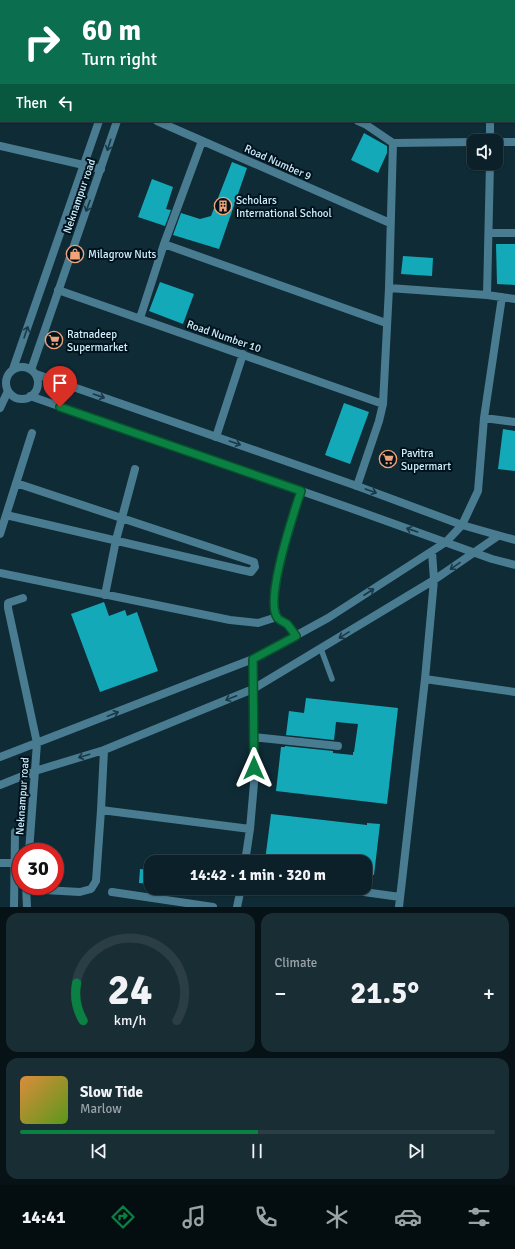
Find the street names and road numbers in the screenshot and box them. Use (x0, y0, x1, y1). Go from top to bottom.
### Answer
street label: Road Number 9 (242, 142, 313, 183)
street label: Neknampur road (61, 157, 98, 235)
street label: Road Number 10 (185, 318, 263, 355)
street label: Neknampur road (13, 756, 32, 835)

